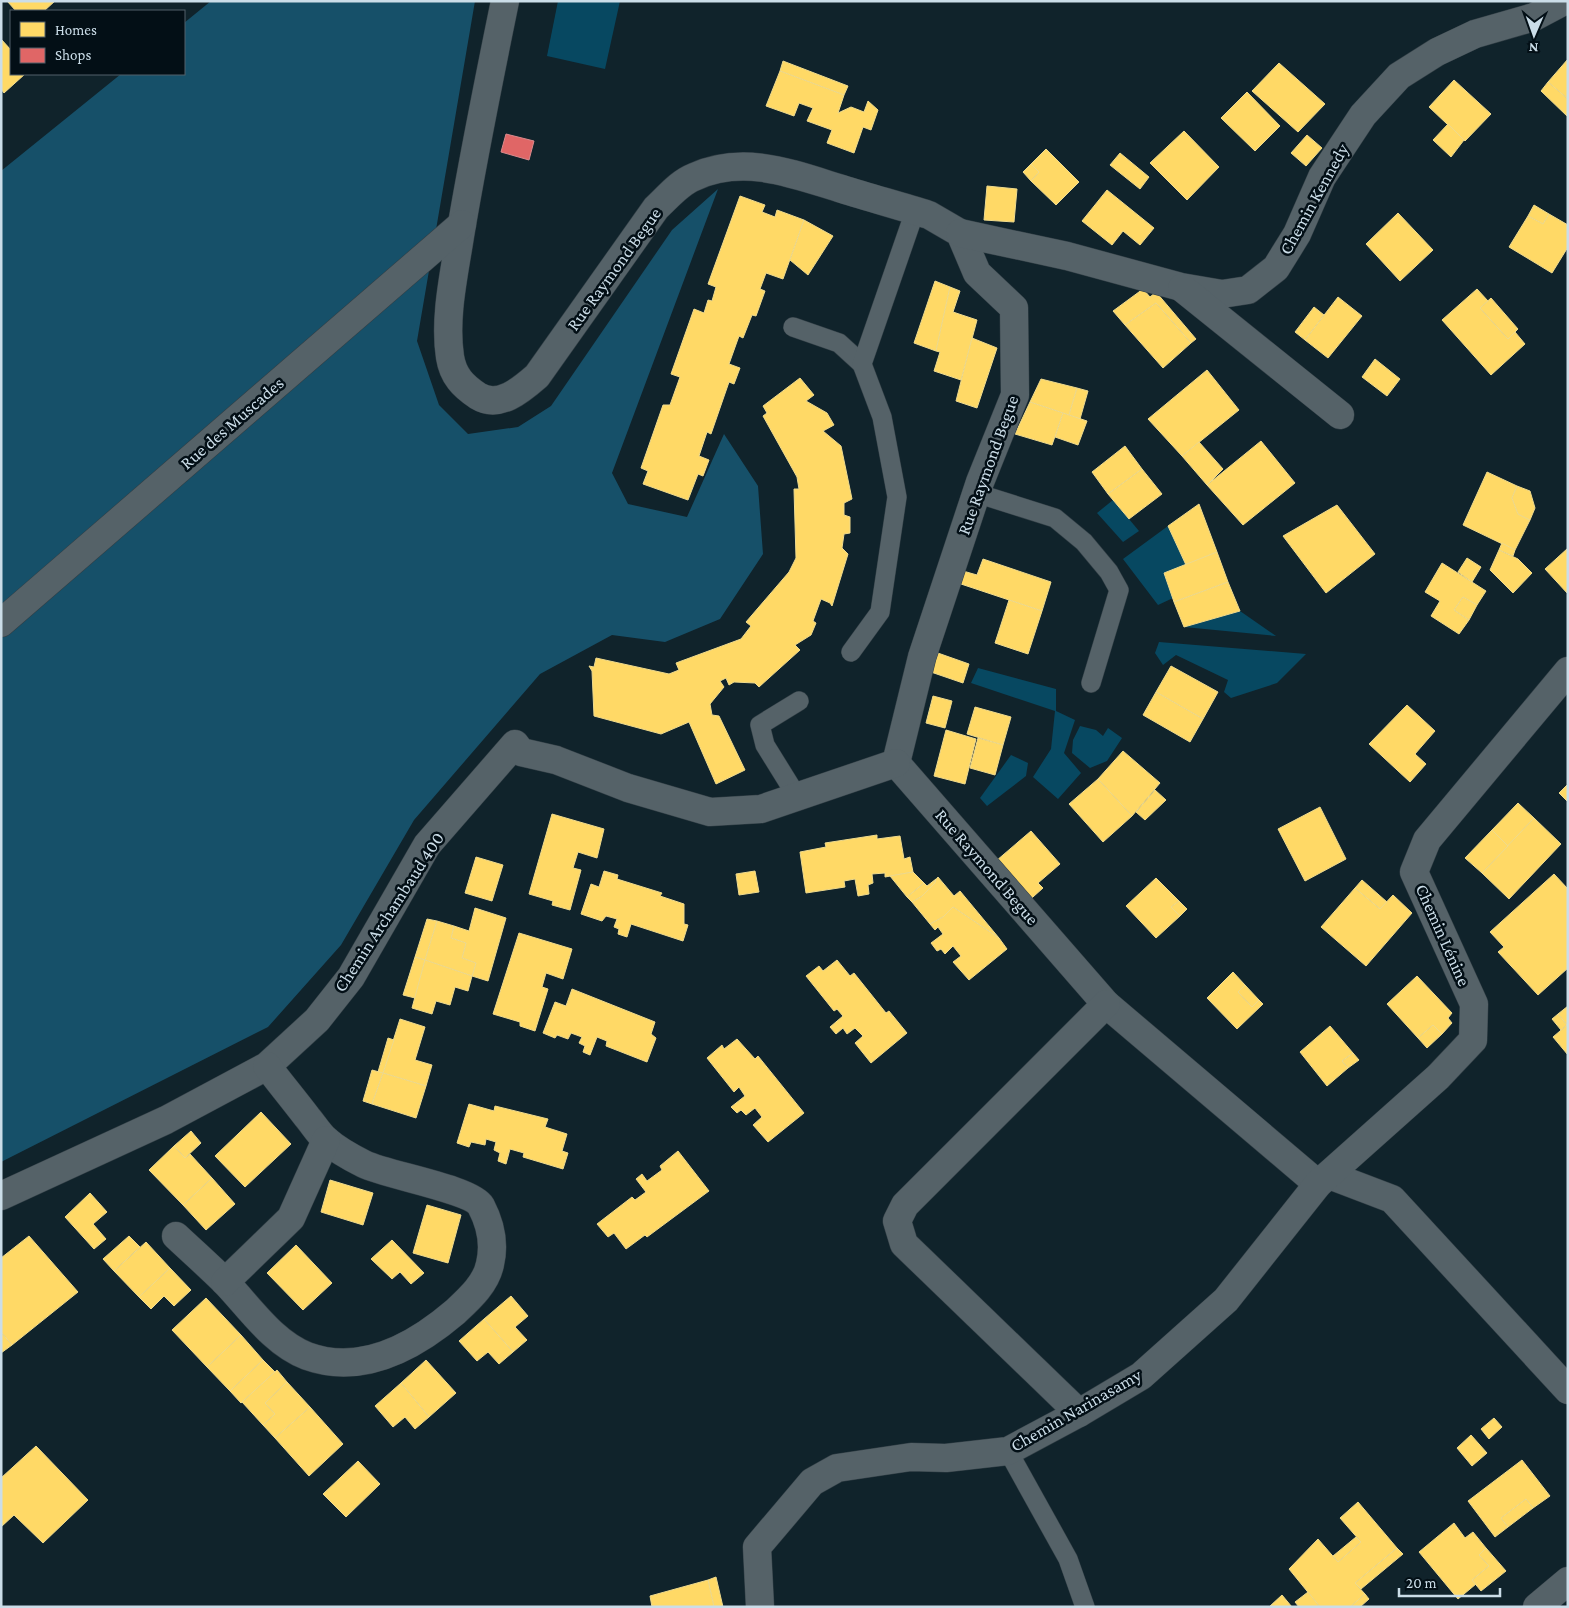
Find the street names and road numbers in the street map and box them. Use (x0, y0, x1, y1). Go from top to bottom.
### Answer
street label: Chemin Kennedy (1275, 140, 1353, 258)
street label: Rue Raymond Begue (563, 204, 665, 334)
street label: Rue des Muscades (176, 373, 288, 473)
street label: Rue Raymond Begue (953, 393, 1023, 537)
street label: Rue Raymond Begue (931, 805, 1043, 929)
street label: Chemin Archambaud 400 (330, 829, 448, 995)
street label: Chemin Lénine (1412, 881, 1474, 989)
street label: Chemin Narinasamy (1007, 1364, 1146, 1456)

